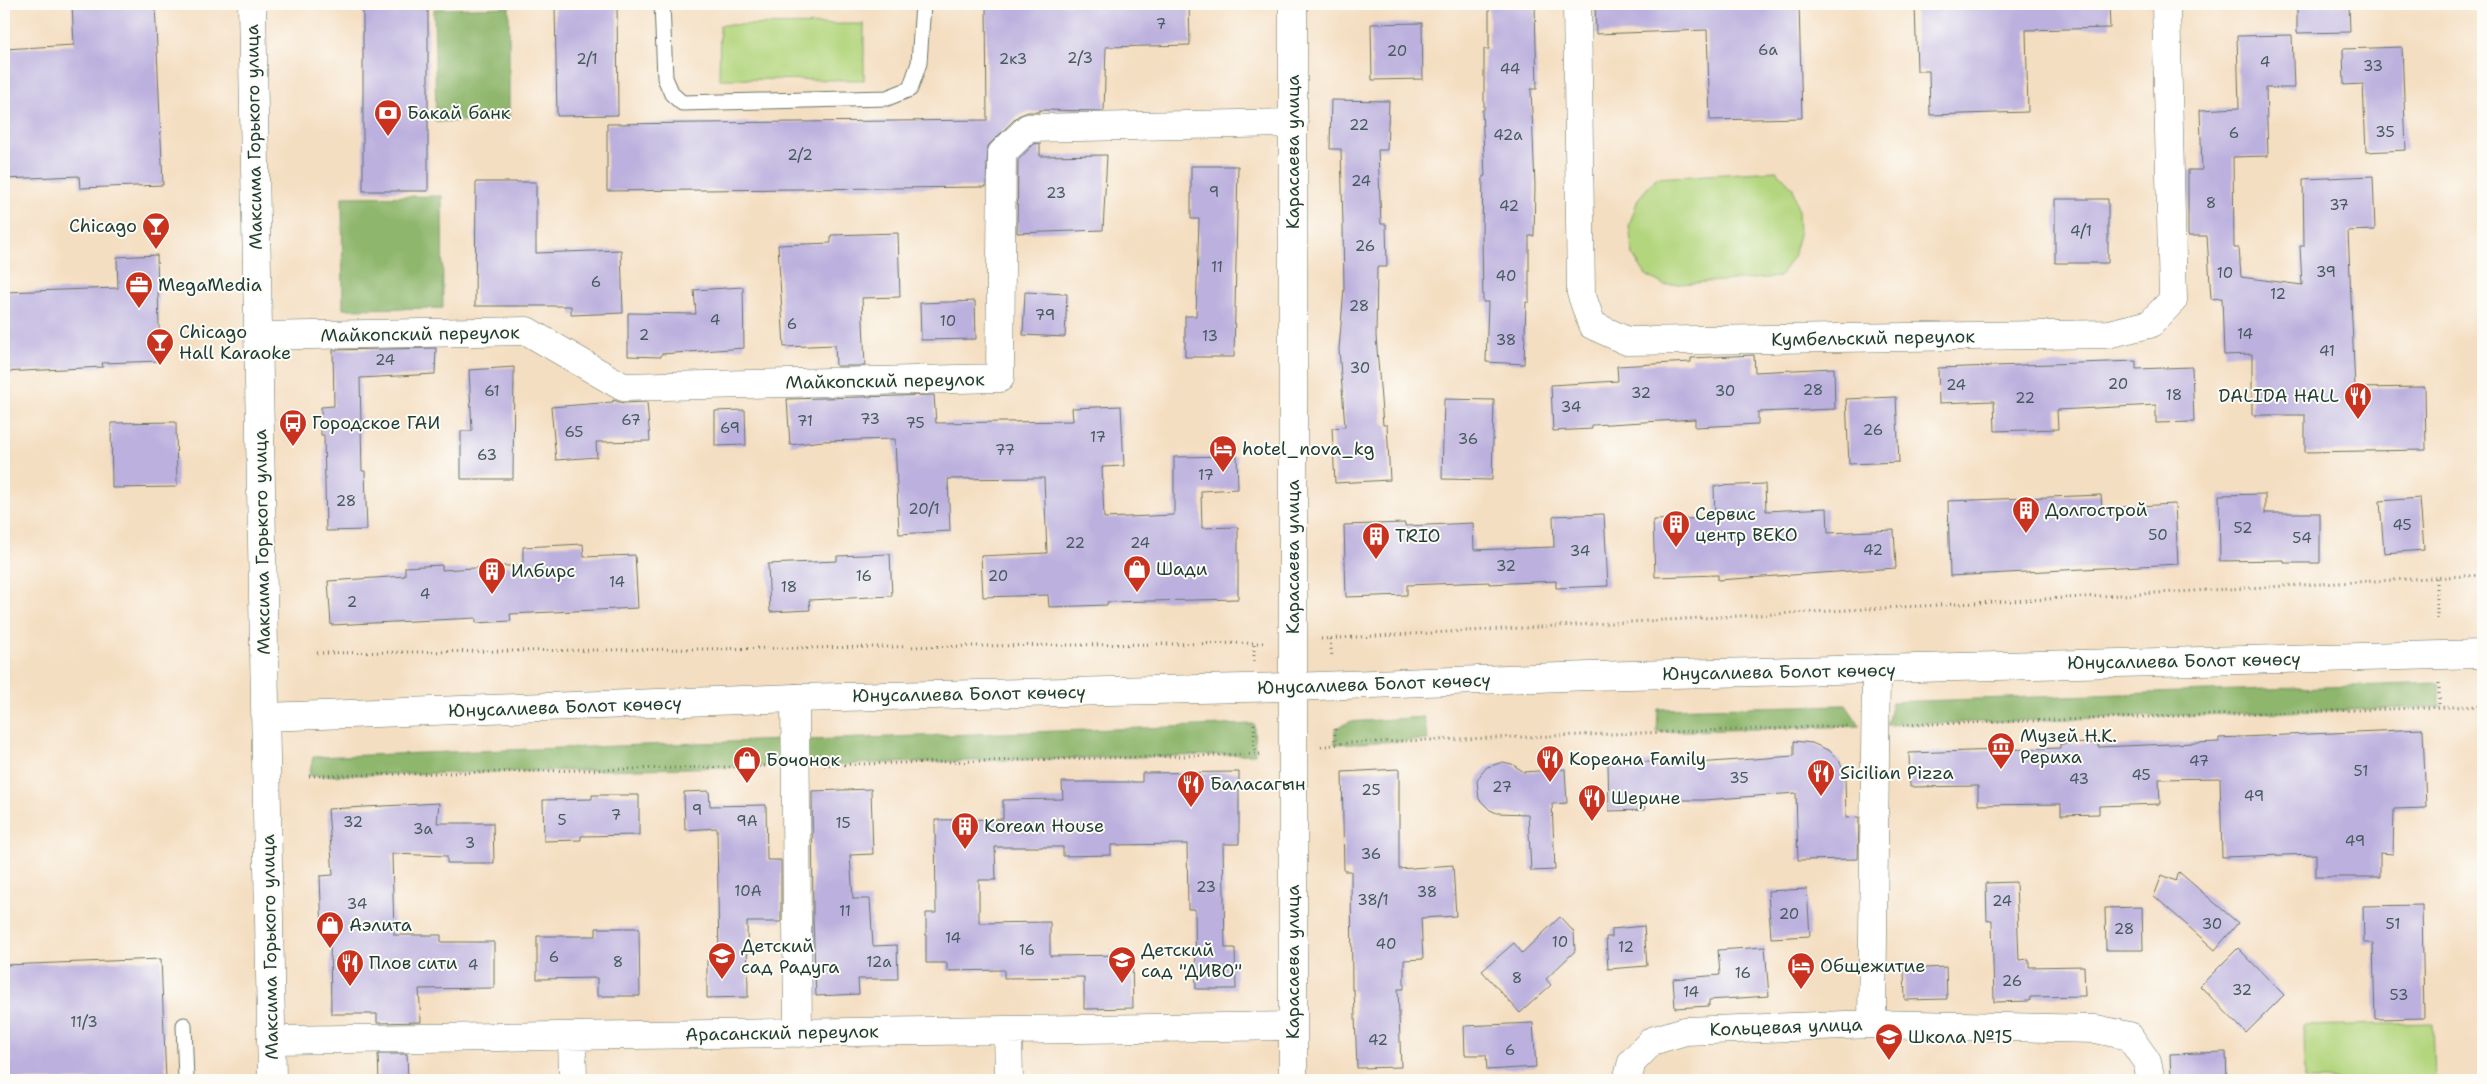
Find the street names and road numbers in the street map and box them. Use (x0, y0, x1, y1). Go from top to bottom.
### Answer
street label: Максима Горького улица (240, 24, 268, 250)
street label: Карасаева улица (1281, 75, 1305, 229)
street label: Майкопский переулок (320, 320, 520, 348)
street label: Кумбельский переулок (1771, 324, 1976, 352)
street label: Майкопский переулок (785, 367, 985, 395)
street label: Максима Горького улица (248, 429, 276, 655)
street label: Карасаева улица (1281, 480, 1305, 634)
street label: Юнусалиева Болот көчөсү (2067, 647, 2301, 675)
street label: Юнусалиева Болот көчөсү (1662, 658, 1896, 686)
street label: Юнусалиева Болот көчөсү (1257, 668, 1491, 700)
street label: Юнусалиева Болот көчөсү (852, 680, 1086, 708)
street label: Юнусалиева Болот көчөсү (448, 691, 682, 723)
street label: Максима Горького улица (256, 834, 284, 1060)
street label: Карасаева улица (1281, 885, 1305, 1039)
street label: Кольцевая улица (1709, 1012, 1863, 1042)
street label: Арасанский переулок (685, 1019, 879, 1047)

